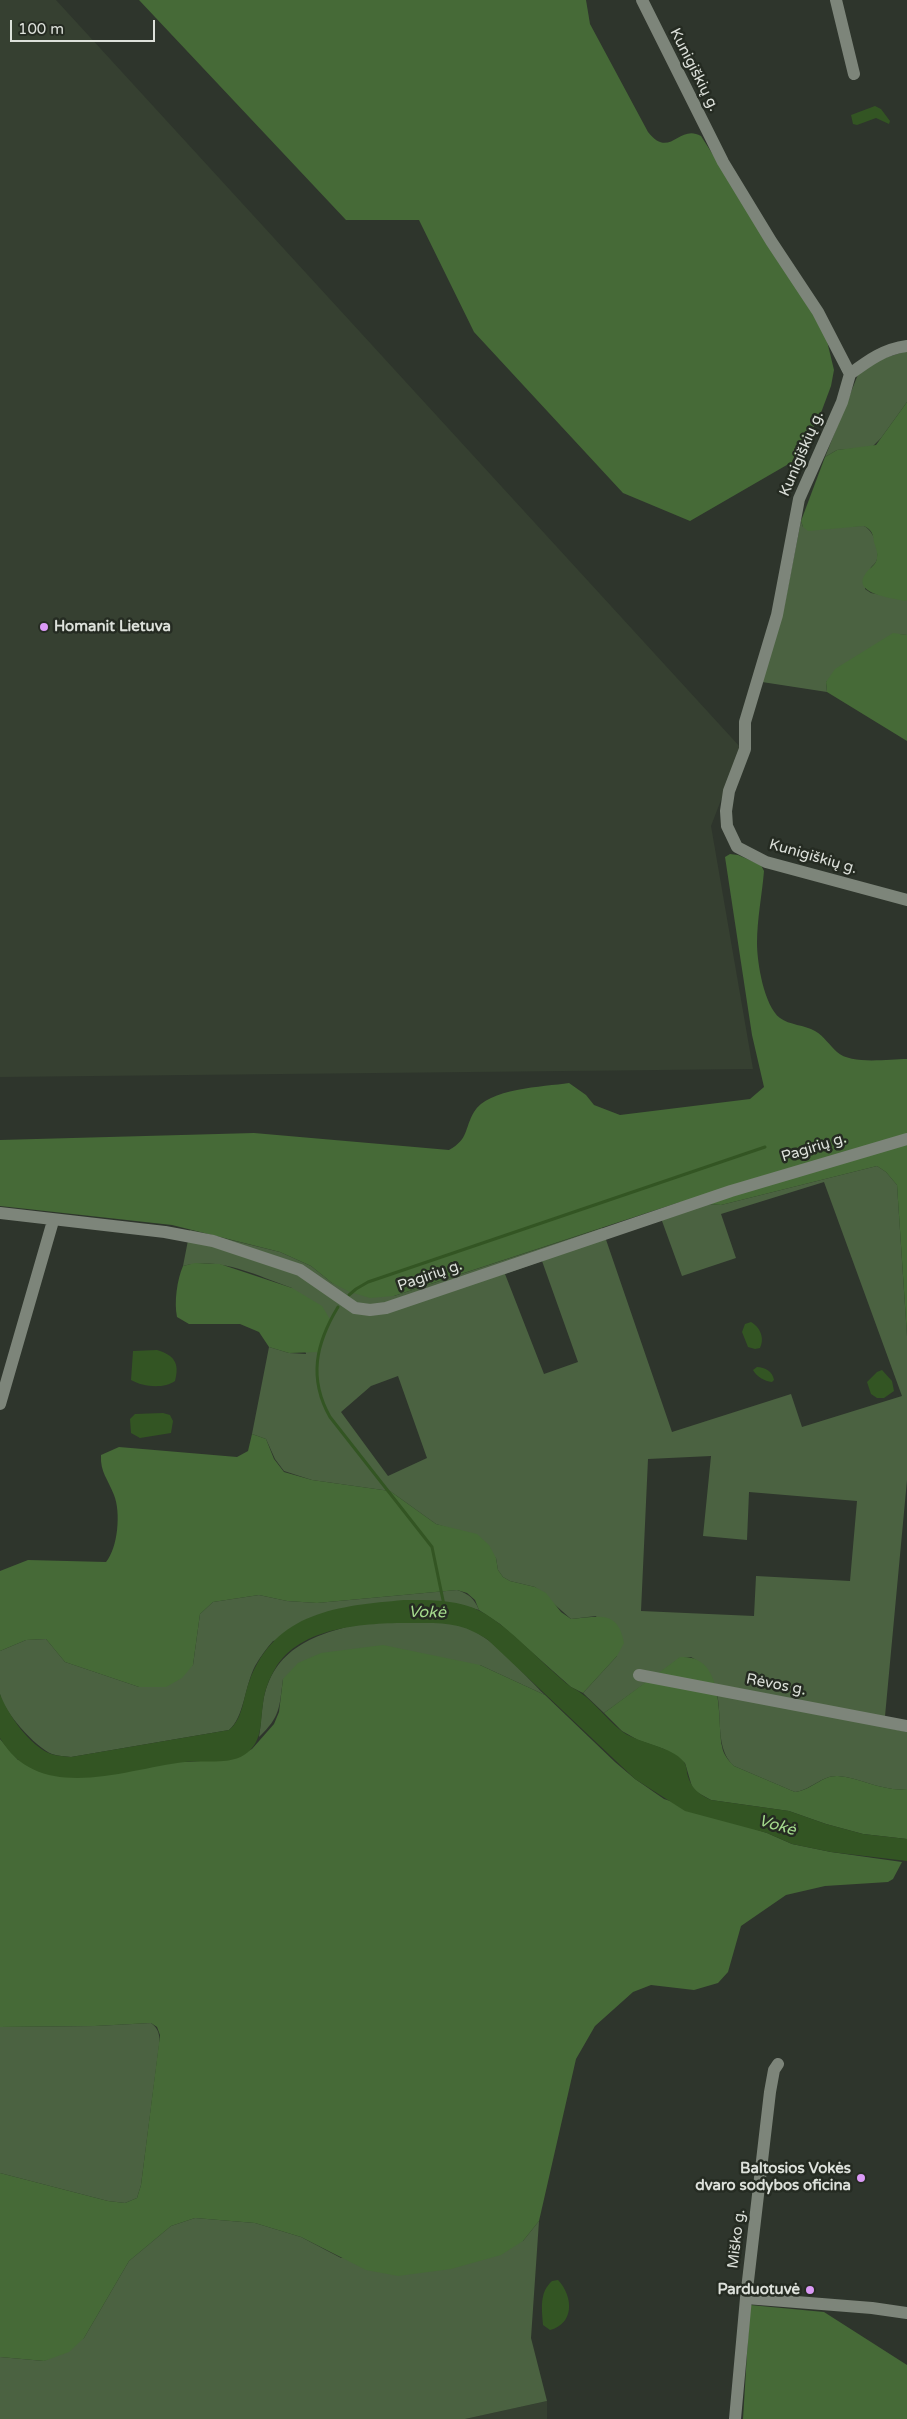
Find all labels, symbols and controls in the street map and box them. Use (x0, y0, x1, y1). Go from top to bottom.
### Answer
scale bar (12, 10, 158, 42)
text: 100 m (18, 20, 64, 38)
street label: Kunigiškių g. (665, 25, 723, 115)
street label: Kunigiškių g. (776, 409, 828, 499)
place label: Homanit Lietuva (54, 618, 171, 636)
marker: Homanit Lietuva (38, 621, 50, 633)
street label: Kunigiškių g. (767, 836, 859, 878)
street label: Pagirių g. (779, 1130, 849, 1166)
street label: Pagirių g. (395, 1257, 465, 1295)
water label: Vokė (408, 1603, 446, 1623)
street label: Rėvos g. (745, 1670, 807, 1700)
water label: Vokė (756, 1812, 798, 1840)
place label: Baltosios Vokės dvaro sodybos oficina (695, 2160, 851, 2195)
marker: Baltosios Vokės dvaro sodybos oficina (855, 2172, 867, 2184)
street label: Miško g. (724, 2208, 750, 2270)
place label: Parduotuvė (718, 2281, 800, 2299)
marker: Parduotuvė (804, 2284, 816, 2296)

